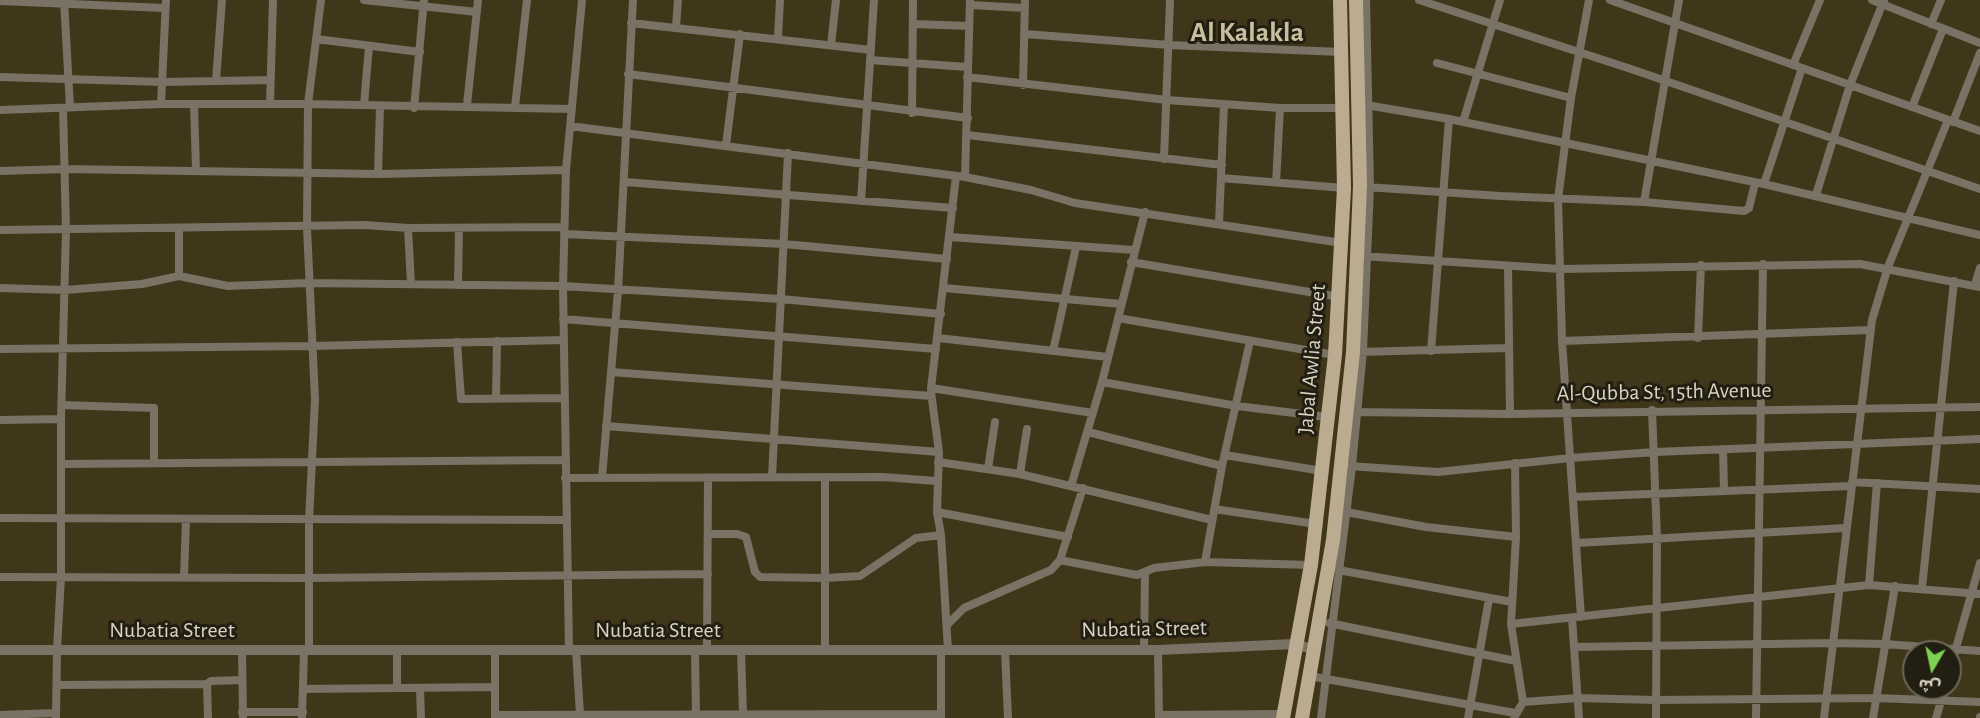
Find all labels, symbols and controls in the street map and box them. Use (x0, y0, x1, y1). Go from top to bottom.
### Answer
district label: Al Kalakla (1190, 16, 1304, 50)
street label: Jabal Awlia Street (1292, 283, 1332, 435)
street label: Al-Qubba St, 15th Avenue (1556, 377, 1772, 407)
street label: Nubatia Street (1081, 615, 1207, 643)
street label: Nubatia Street (109, 617, 235, 643)
street label: Nubatia Street (595, 617, 721, 643)
north arrow (1902, 640, 1962, 700)
text: ش (1917, 676, 1942, 695)

